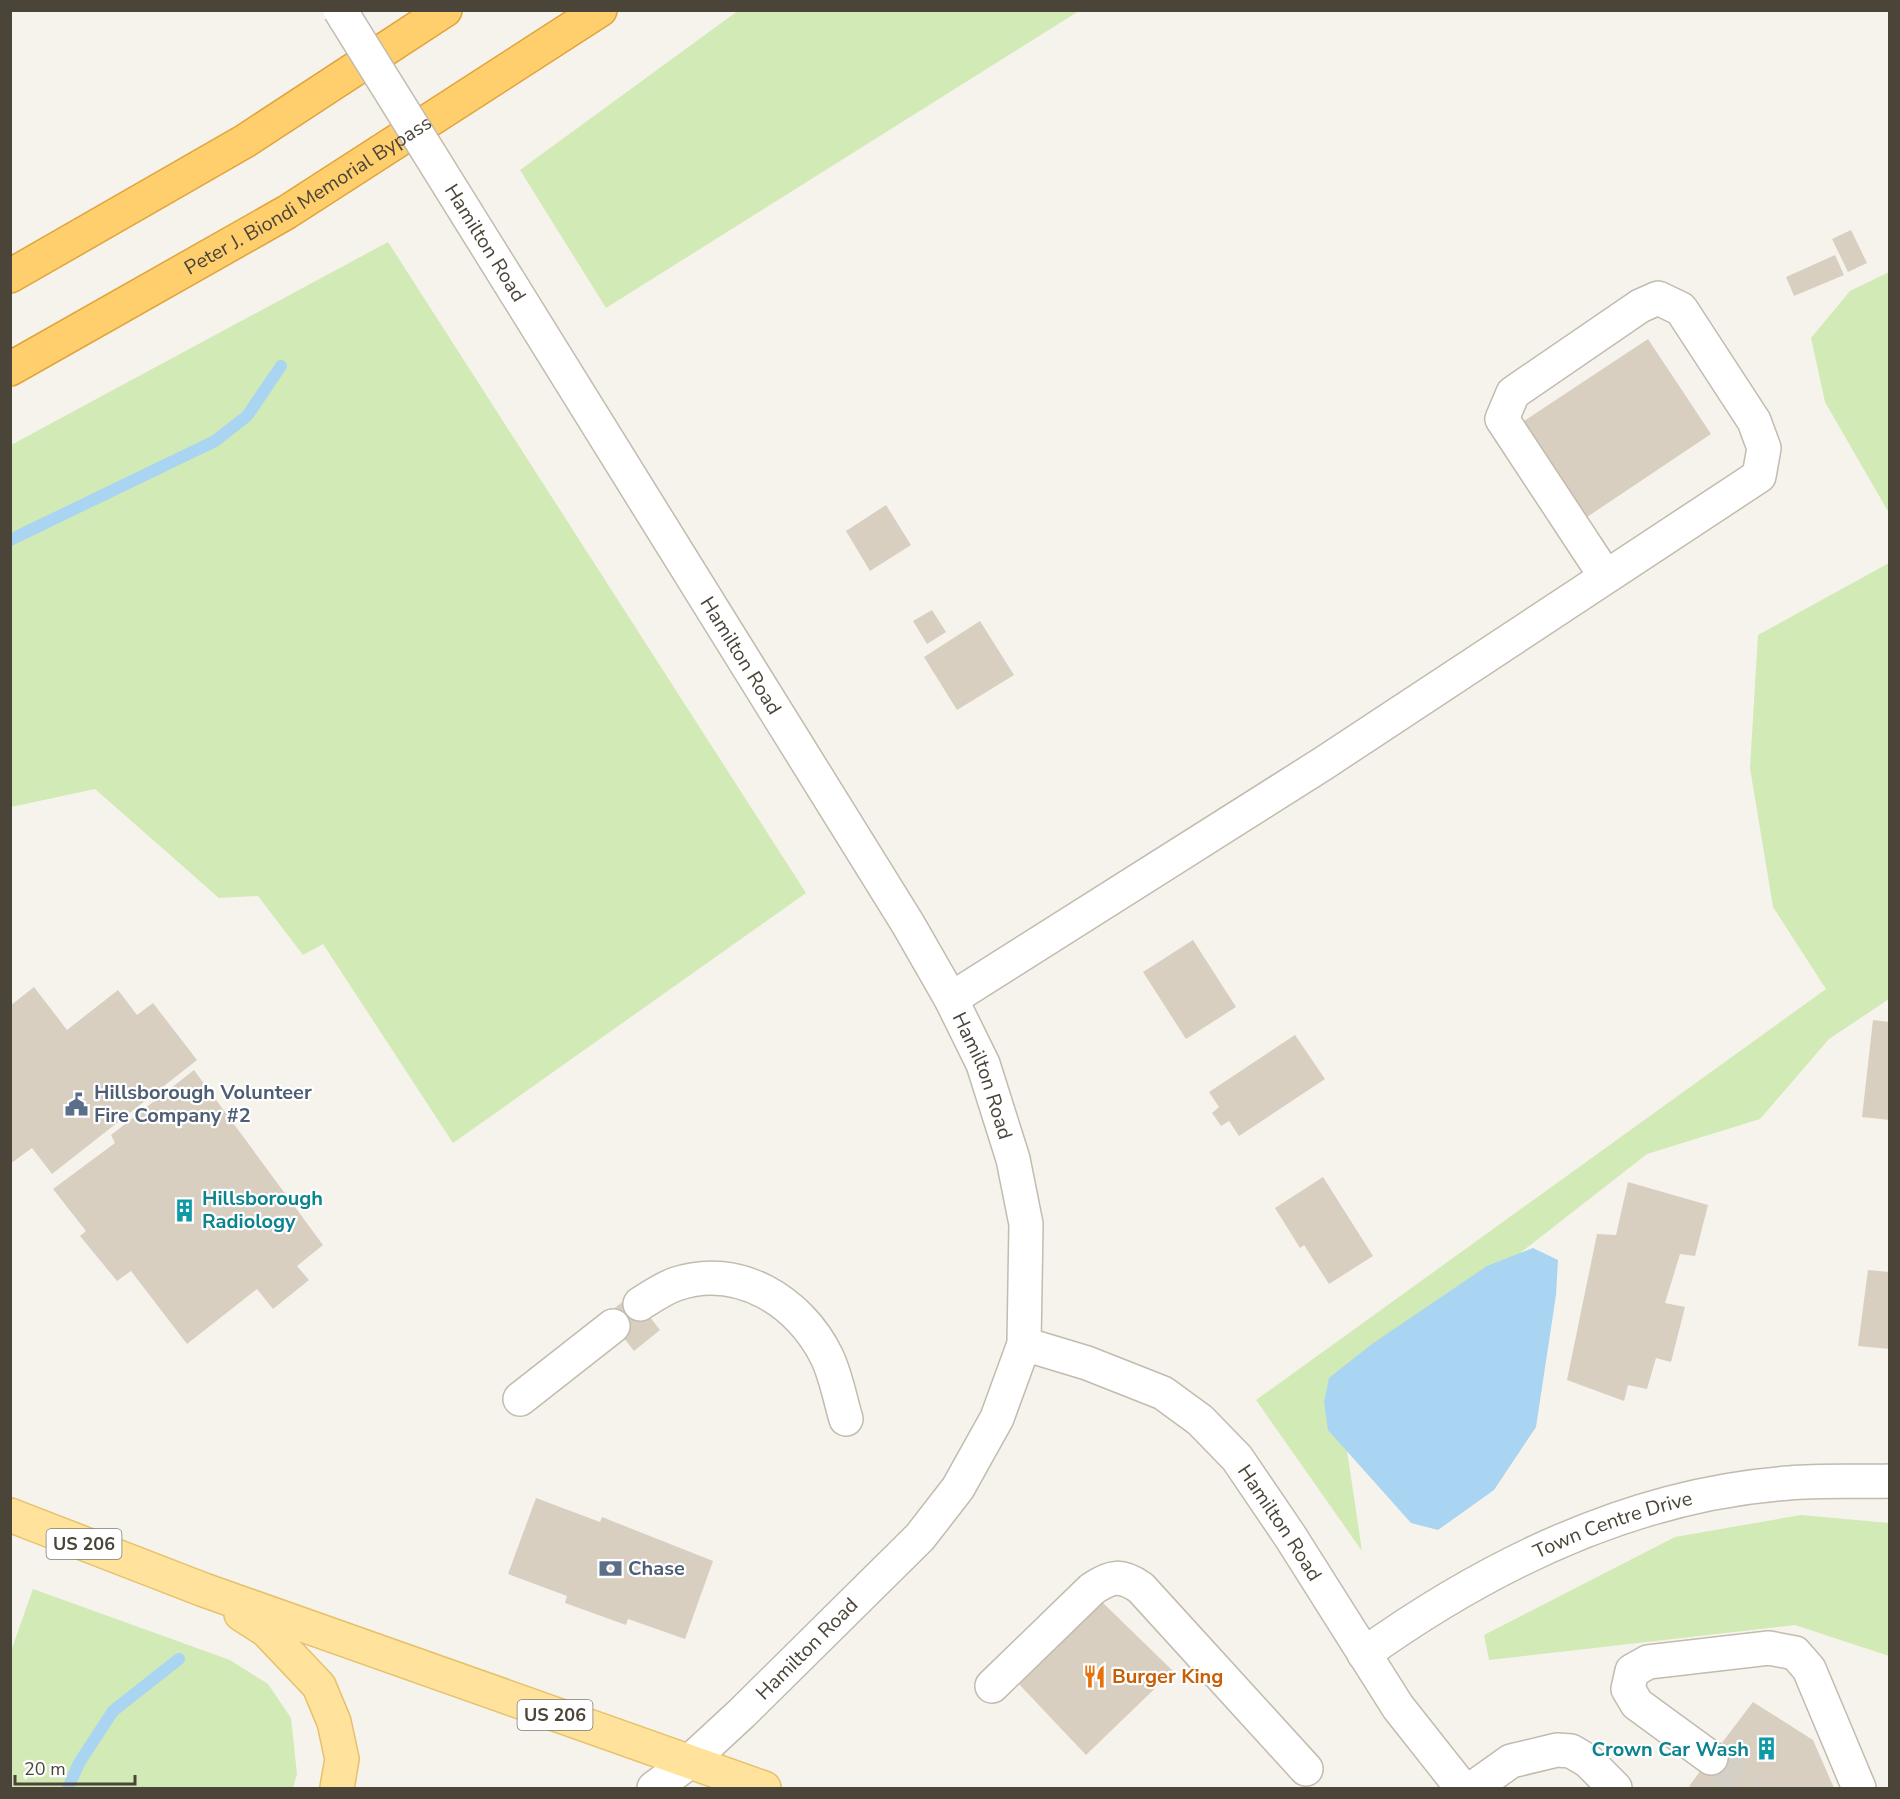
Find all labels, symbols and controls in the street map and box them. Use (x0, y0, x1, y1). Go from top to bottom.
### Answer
street label: Peter J. Biondi Memorial Bypass (179, 109, 437, 281)
street label: Hamilton Road (438, 179, 532, 307)
street label: Hamilton Road (694, 591, 788, 720)
street label: Hamilton Road (946, 1008, 1019, 1143)
place label: Hillsborough Volunteer Fire Company #2 (94, 1079, 312, 1129)
public building icon: Hillsborough Volunteer Fire Company #2 (63, 1091, 89, 1117)
place label: Hillsborough Radiology (202, 1185, 323, 1235)
building icon: Hillsborough Radiology (171, 1197, 197, 1223)
street label: Hamilton Road (1232, 1459, 1328, 1586)
street label: Town Centre Drive (1529, 1484, 1695, 1565)
road number: US 206 (46, 1529, 122, 1559)
bank icon: Chase (597, 1555, 623, 1581)
place label: Chase (628, 1555, 685, 1582)
street label: Hamilton Road (750, 1592, 864, 1706)
restaurant icon: Burger King (1081, 1663, 1107, 1689)
place label: Burger King (1112, 1663, 1223, 1690)
road number: US 206 (518, 1700, 592, 1730)
place label: Crown Car Wash (1591, 1736, 1749, 1763)
building icon: Crown Car Wash (1754, 1736, 1780, 1762)
scale bar (15, 1748, 135, 1786)
text: 20 m (24, 1757, 66, 1781)

